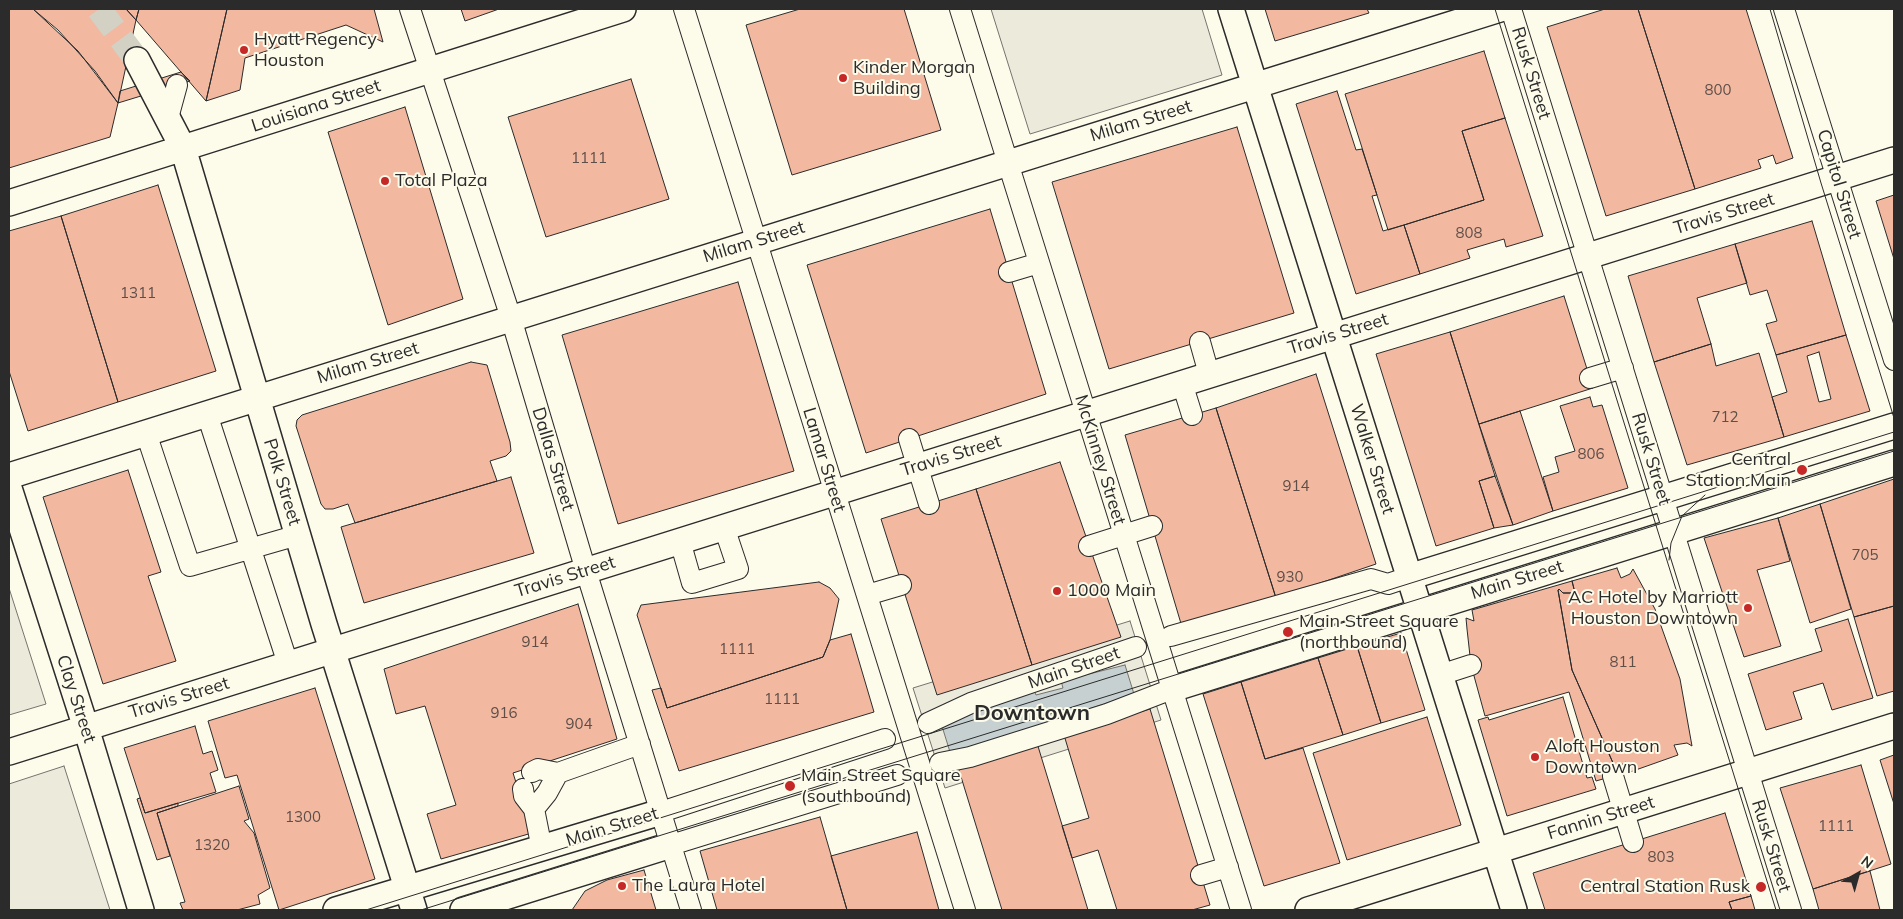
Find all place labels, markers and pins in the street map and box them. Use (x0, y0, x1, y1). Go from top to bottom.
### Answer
place label: Hyatt Regency Houston (254, 29, 377, 72)
marker: Hyatt Regency Houston (238, 44, 250, 56)
place label: Kinder Morgan Building (853, 57, 975, 100)
marker: Kinder Morgan Building (837, 72, 849, 84)
place label: Total Plaza (395, 170, 488, 192)
marker: Total Plaza (379, 175, 391, 187)
place label: Central Station Main (1686, 449, 1791, 492)
marker: Central Station Main (1795, 463, 1809, 477)
place label: 1000 Main (1067, 580, 1156, 602)
marker: 1000 Main (1051, 585, 1063, 597)
place label: AC Hotel by Marriott Houston Downtown (1568, 587, 1738, 630)
marker: AC Hotel by Marriott Houston Downtown (1742, 602, 1754, 614)
place label: Main Street Square (northbound) (1299, 611, 1459, 654)
marker: Main Street Square (northbound) (1281, 625, 1295, 639)
place label: Aloft Houston Downtown (1545, 736, 1660, 779)
marker: Aloft Houston Downtown (1529, 751, 1541, 763)
place label: Main Street Square (southbound) (801, 765, 961, 808)
marker: Main Street Square (southbound) (783, 779, 797, 793)
place label: The Laura Hotel (632, 875, 765, 897)
place label: Central Station Rusk (1580, 876, 1750, 898)
marker: The Laura Hotel (616, 880, 628, 892)
marker: Central Station Rusk (1754, 880, 1768, 894)

